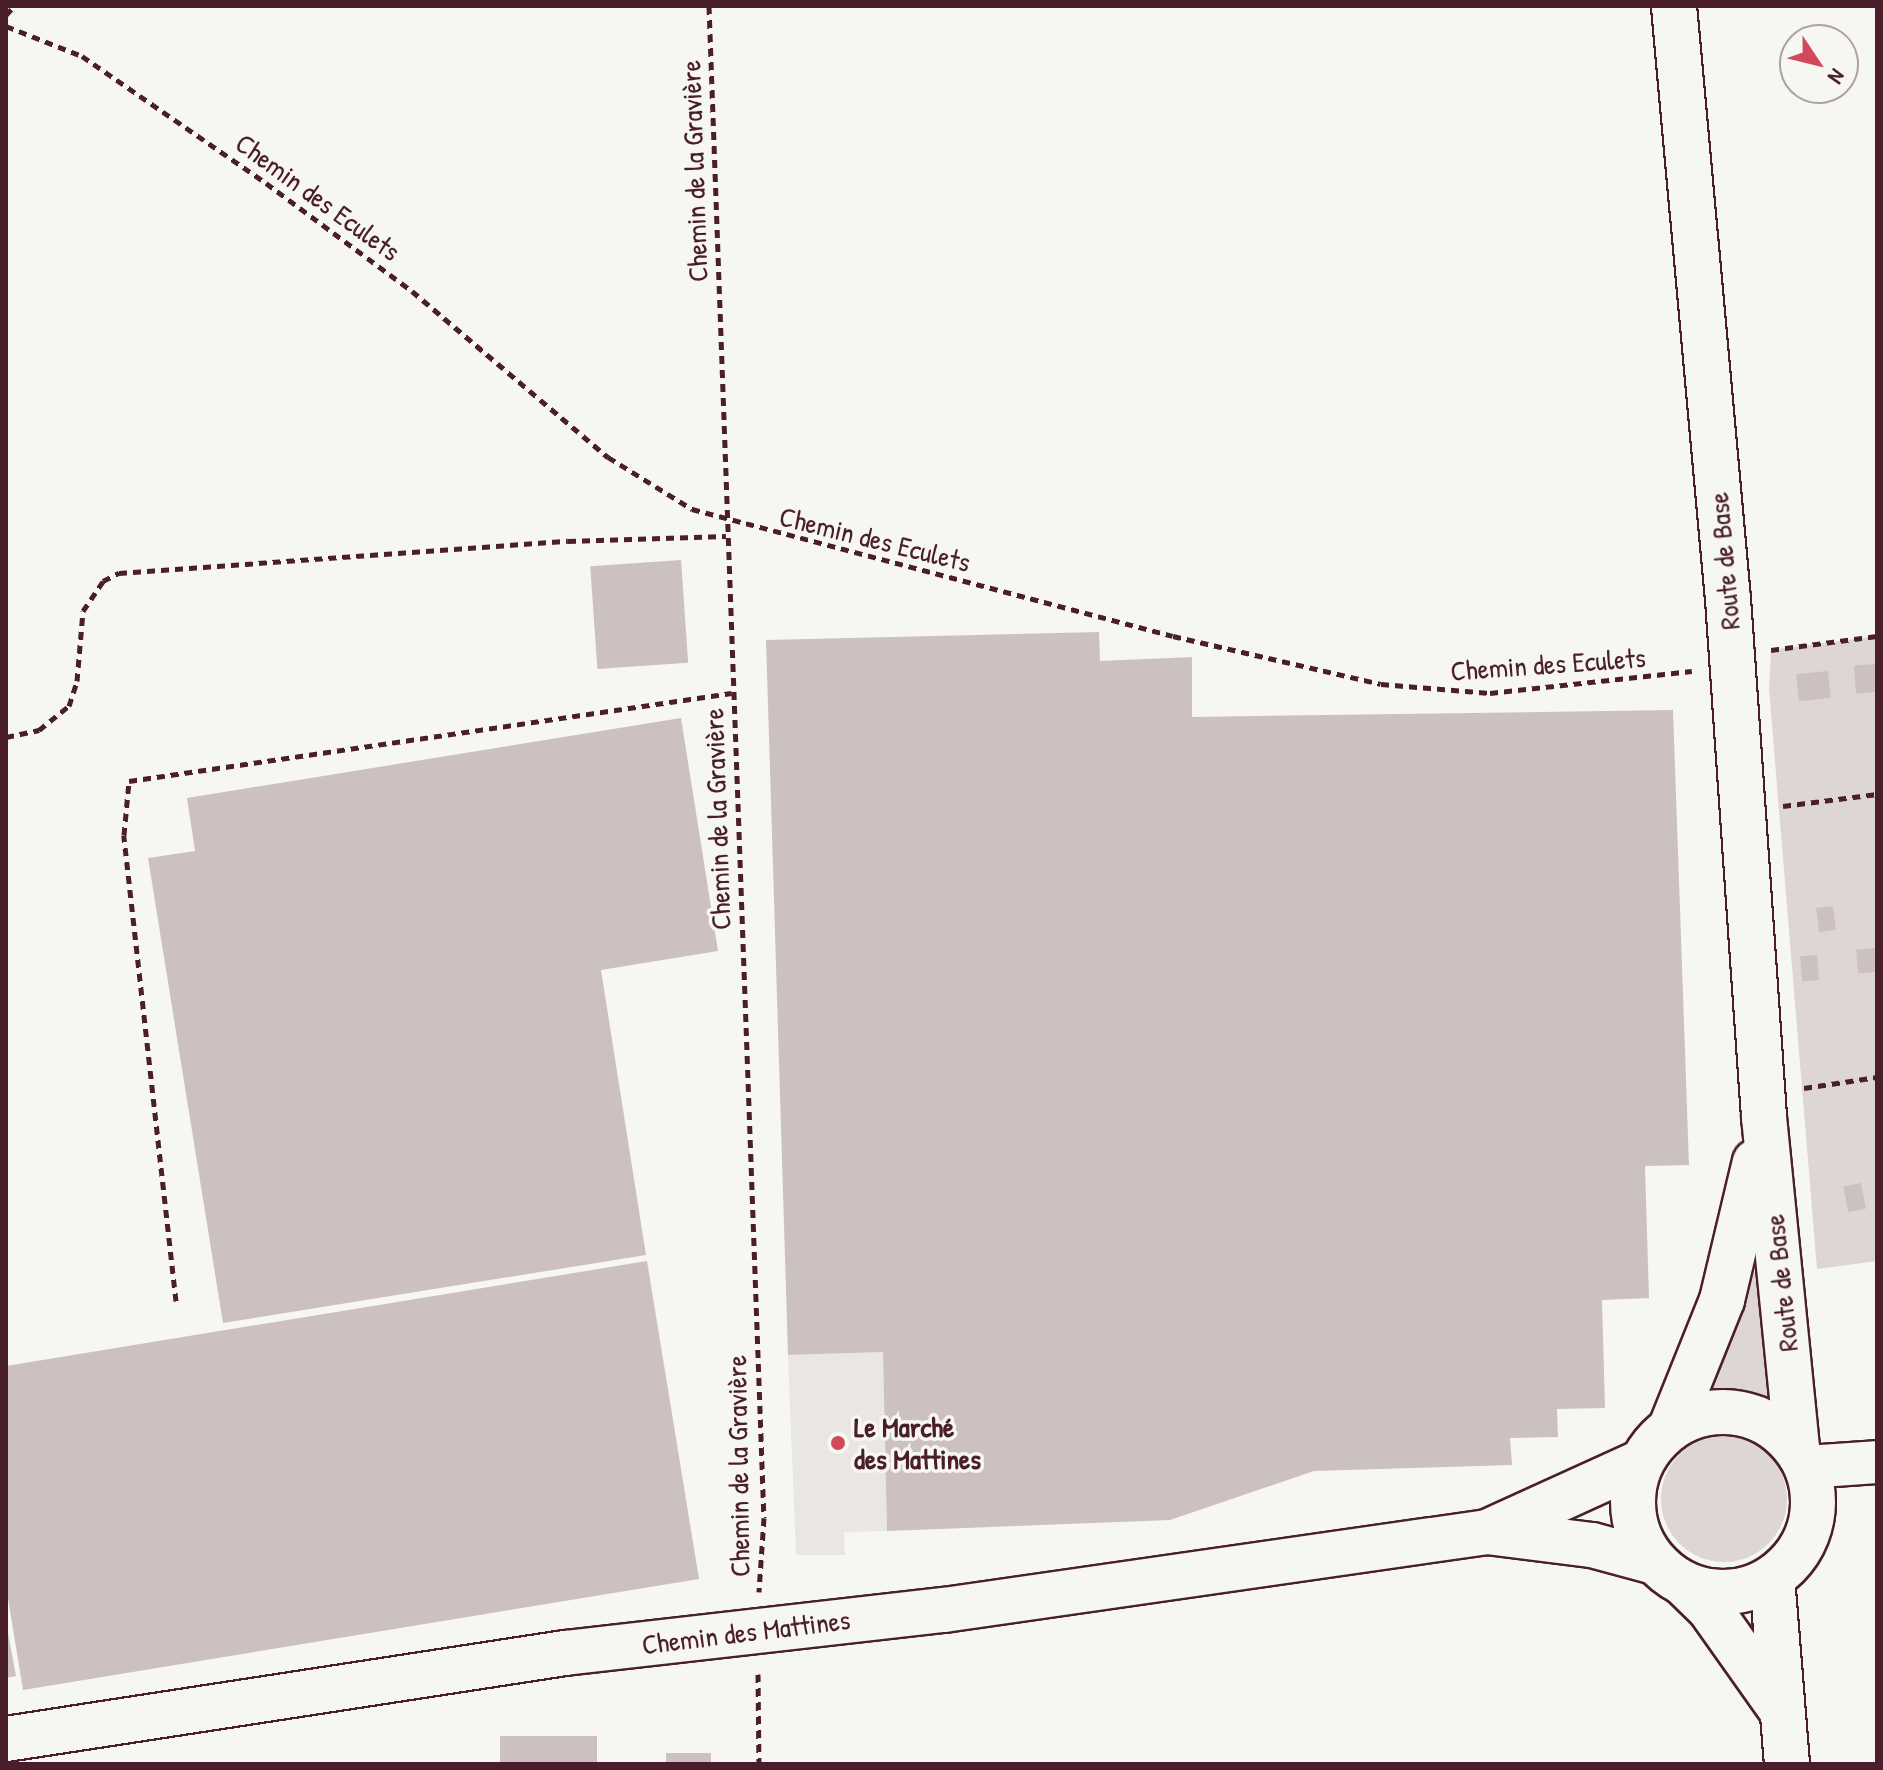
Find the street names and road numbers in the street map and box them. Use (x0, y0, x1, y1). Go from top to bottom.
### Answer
street label: Chemin de la Gravière (673, 60, 715, 282)
street label: Chemin des Eculets (229, 126, 407, 268)
street label: Route de Base (1701, 491, 1747, 631)
street label: Chemin des Eculets (776, 499, 974, 579)
street label: Chemin des Eculets (1449, 640, 1647, 688)
street label: Chemin de la Gravière (696, 708, 738, 930)
street label: Route de Base (1757, 1213, 1805, 1353)
street label: Chemin de la Gravière (719, 1355, 757, 1577)
street label: Chemin des Mattines (640, 1603, 852, 1661)

